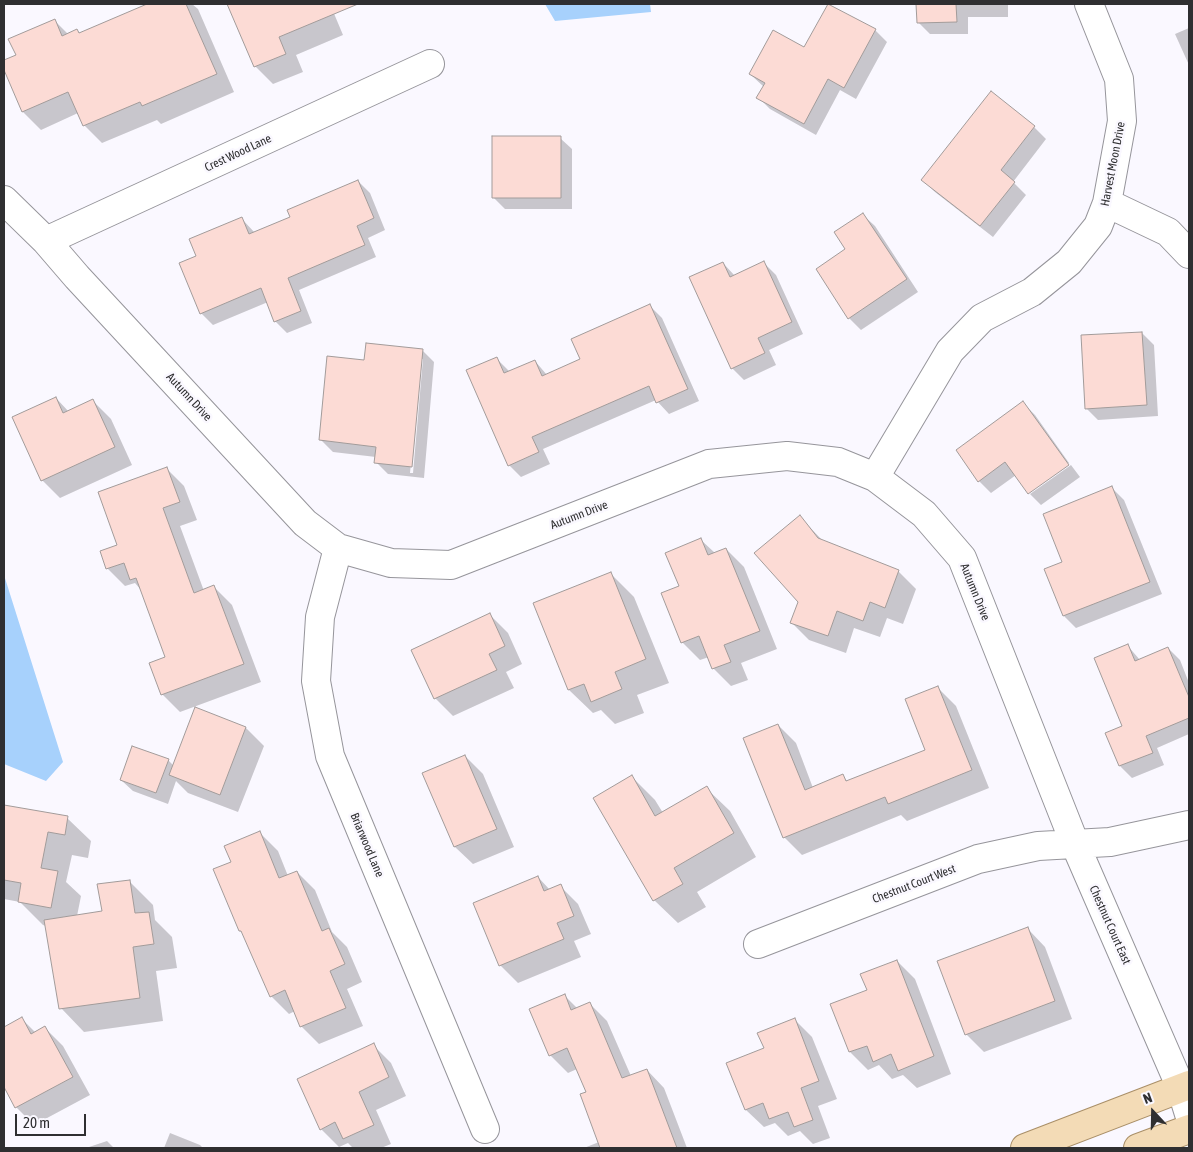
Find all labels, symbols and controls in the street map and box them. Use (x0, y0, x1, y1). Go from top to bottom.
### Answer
street label: Harvest Moon Drive (1098, 121, 1128, 207)
street label: Crest Wood Lane (202, 131, 274, 175)
street label: Autumn Drive (163, 370, 215, 424)
street label: Autumn Drive (548, 497, 610, 533)
street label: Autumn Drive (957, 561, 993, 623)
street label: Briarwood Lane (347, 811, 387, 879)
street label: Chestnut Court West (870, 862, 958, 906)
street label: Chestnut Court East (1086, 883, 1134, 967)
north arrow (1128, 1087, 1178, 1137)
text: N (1141, 1089, 1154, 1107)
scale bar (18, 1104, 89, 1136)
text: 20 m (23, 1114, 50, 1131)

